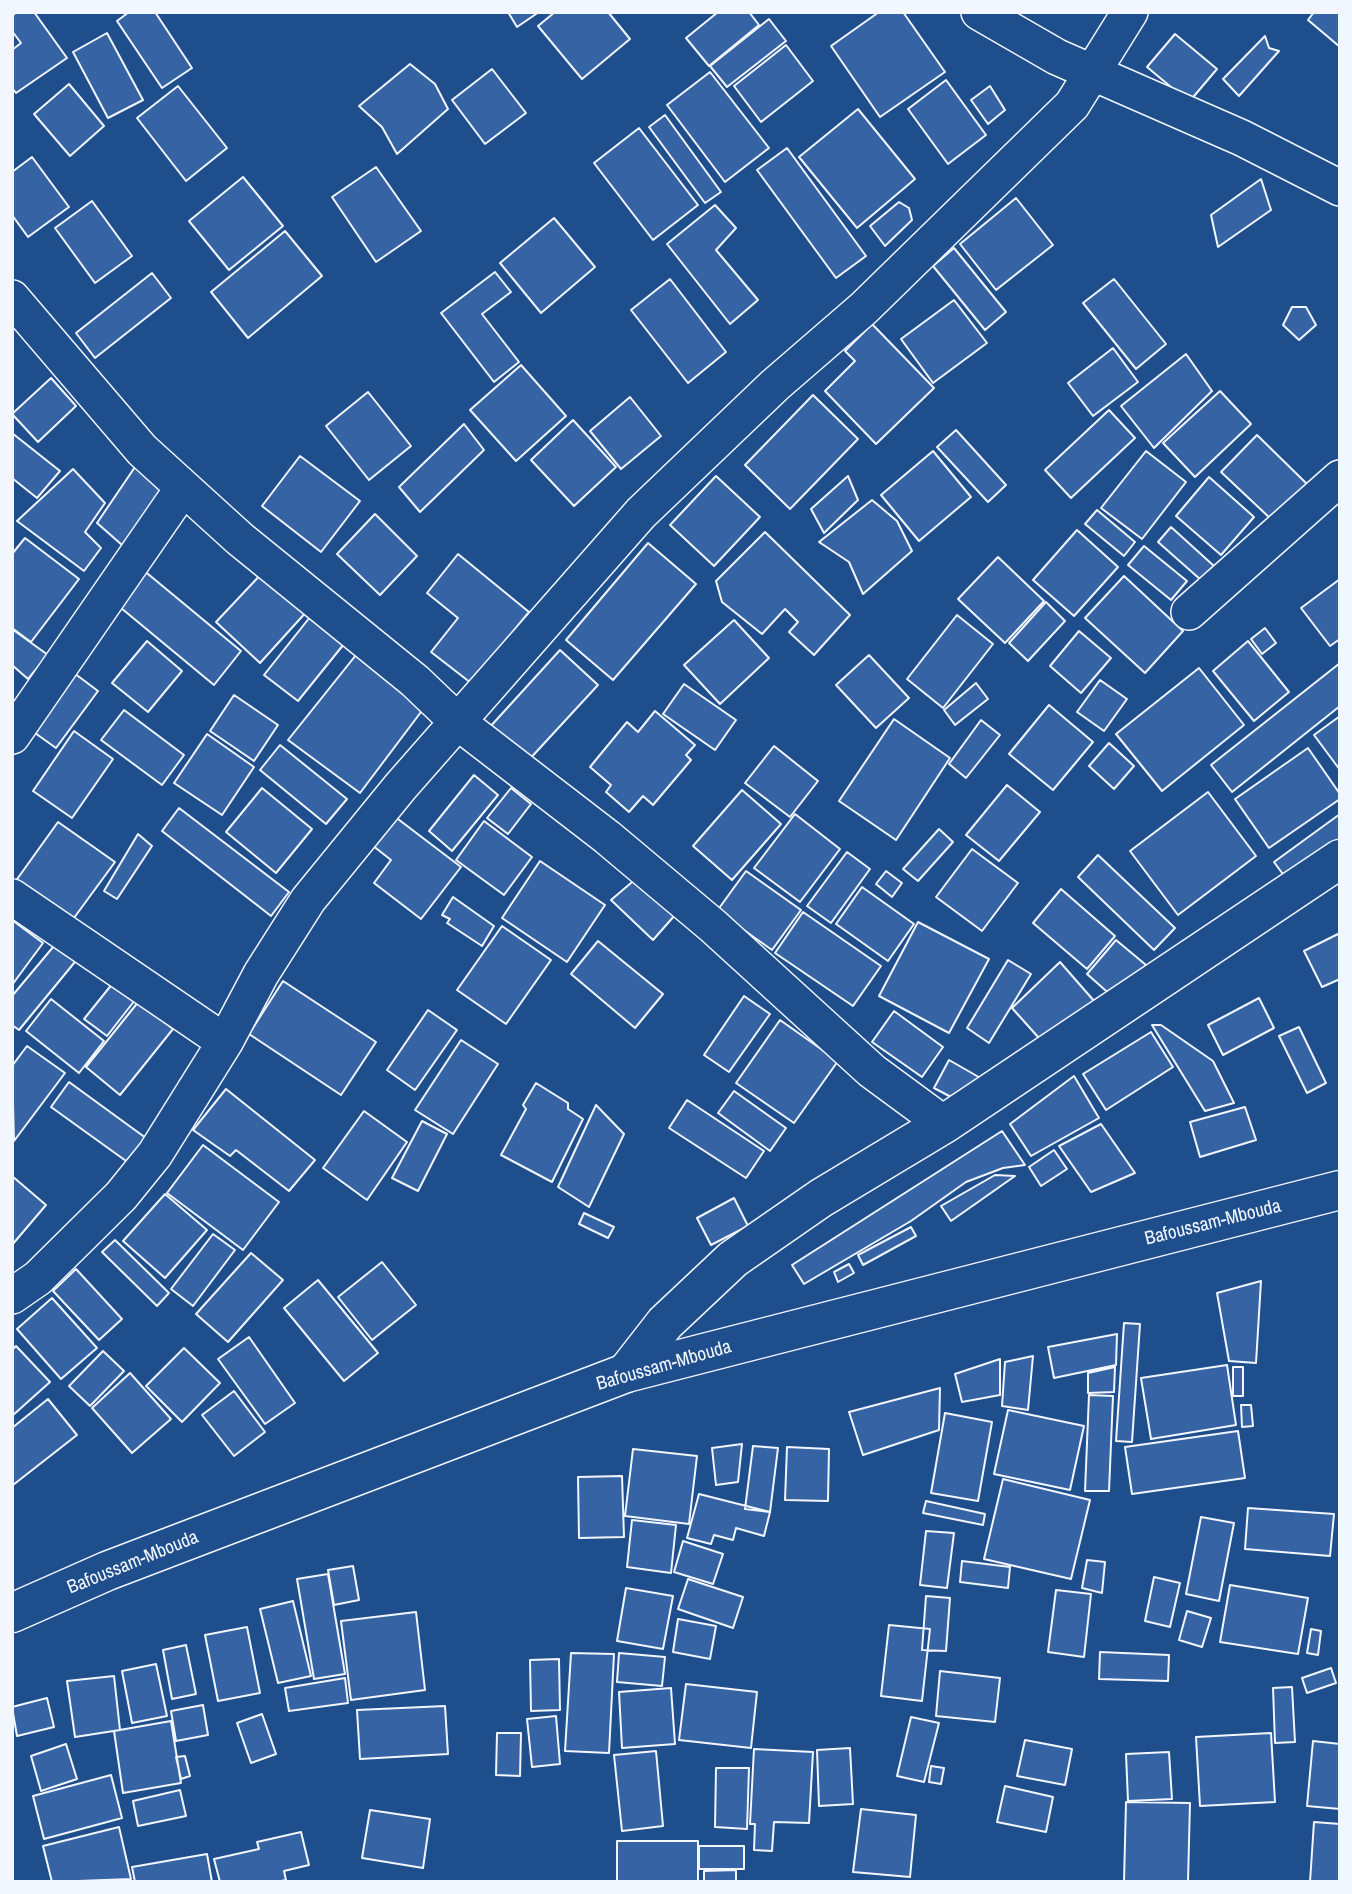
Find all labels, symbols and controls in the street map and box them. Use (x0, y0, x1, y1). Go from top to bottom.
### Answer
street label: Bafoussam-Mbouda (1143, 1195, 1283, 1251)
street label: Bafoussam-Mbouda (594, 1336, 734, 1396)
street label: Bafoussam-Mbouda (64, 1526, 202, 1600)

